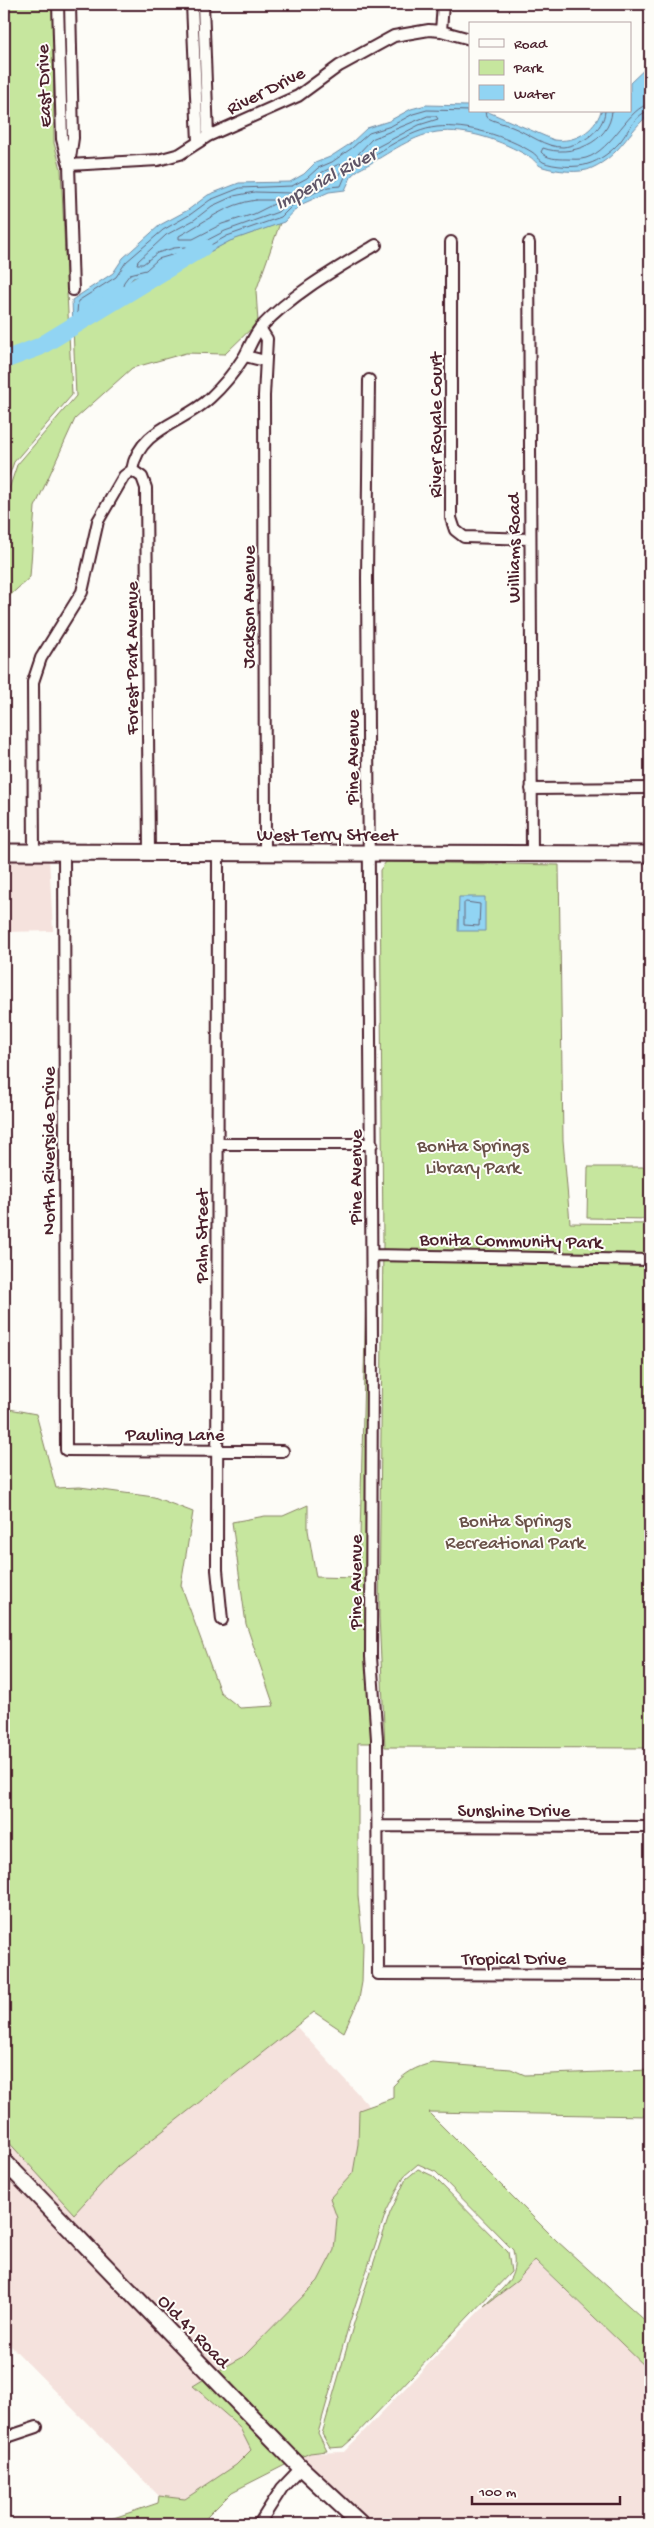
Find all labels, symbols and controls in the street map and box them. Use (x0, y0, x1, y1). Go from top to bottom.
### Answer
legend (469, 22, 632, 112)
text: Road (514, 36, 548, 54)
street label: East Drive (33, 44, 58, 128)
text: Park (513, 60, 544, 78)
street label: River Drive (224, 63, 310, 122)
text: Water (514, 86, 556, 104)
water label: Imperial River (272, 142, 385, 217)
street label: River Royale Court (426, 350, 449, 498)
street label: Williams Road (504, 491, 527, 603)
street label: Jackson Avenue (239, 545, 262, 669)
street label: Forest Park Avenue (122, 581, 145, 736)
street label: Pine Avenue (343, 709, 366, 806)
street label: West Terry Street (257, 825, 399, 848)
street label: North Riverside Drive (39, 1067, 62, 1235)
street label: Pine Avenue (346, 1129, 369, 1226)
park label: Bonita Springs Library Park (416, 1136, 530, 1181)
street label: Palm Street (192, 1187, 215, 1284)
street label: Bonita Community Park (418, 1229, 604, 1256)
street label: Pauling Lane (125, 1425, 225, 1448)
park label: Bonita Springs Recreational Park (445, 1511, 586, 1556)
street label: Pine Avenue (346, 1534, 369, 1631)
street label: Sunshine Drive (458, 1801, 571, 1824)
street label: Tropical Drive (461, 1949, 566, 1972)
street label: Old 41 Road (152, 2291, 235, 2376)
scale bar (472, 2473, 619, 2505)
text: 100 m (478, 2484, 517, 2502)

